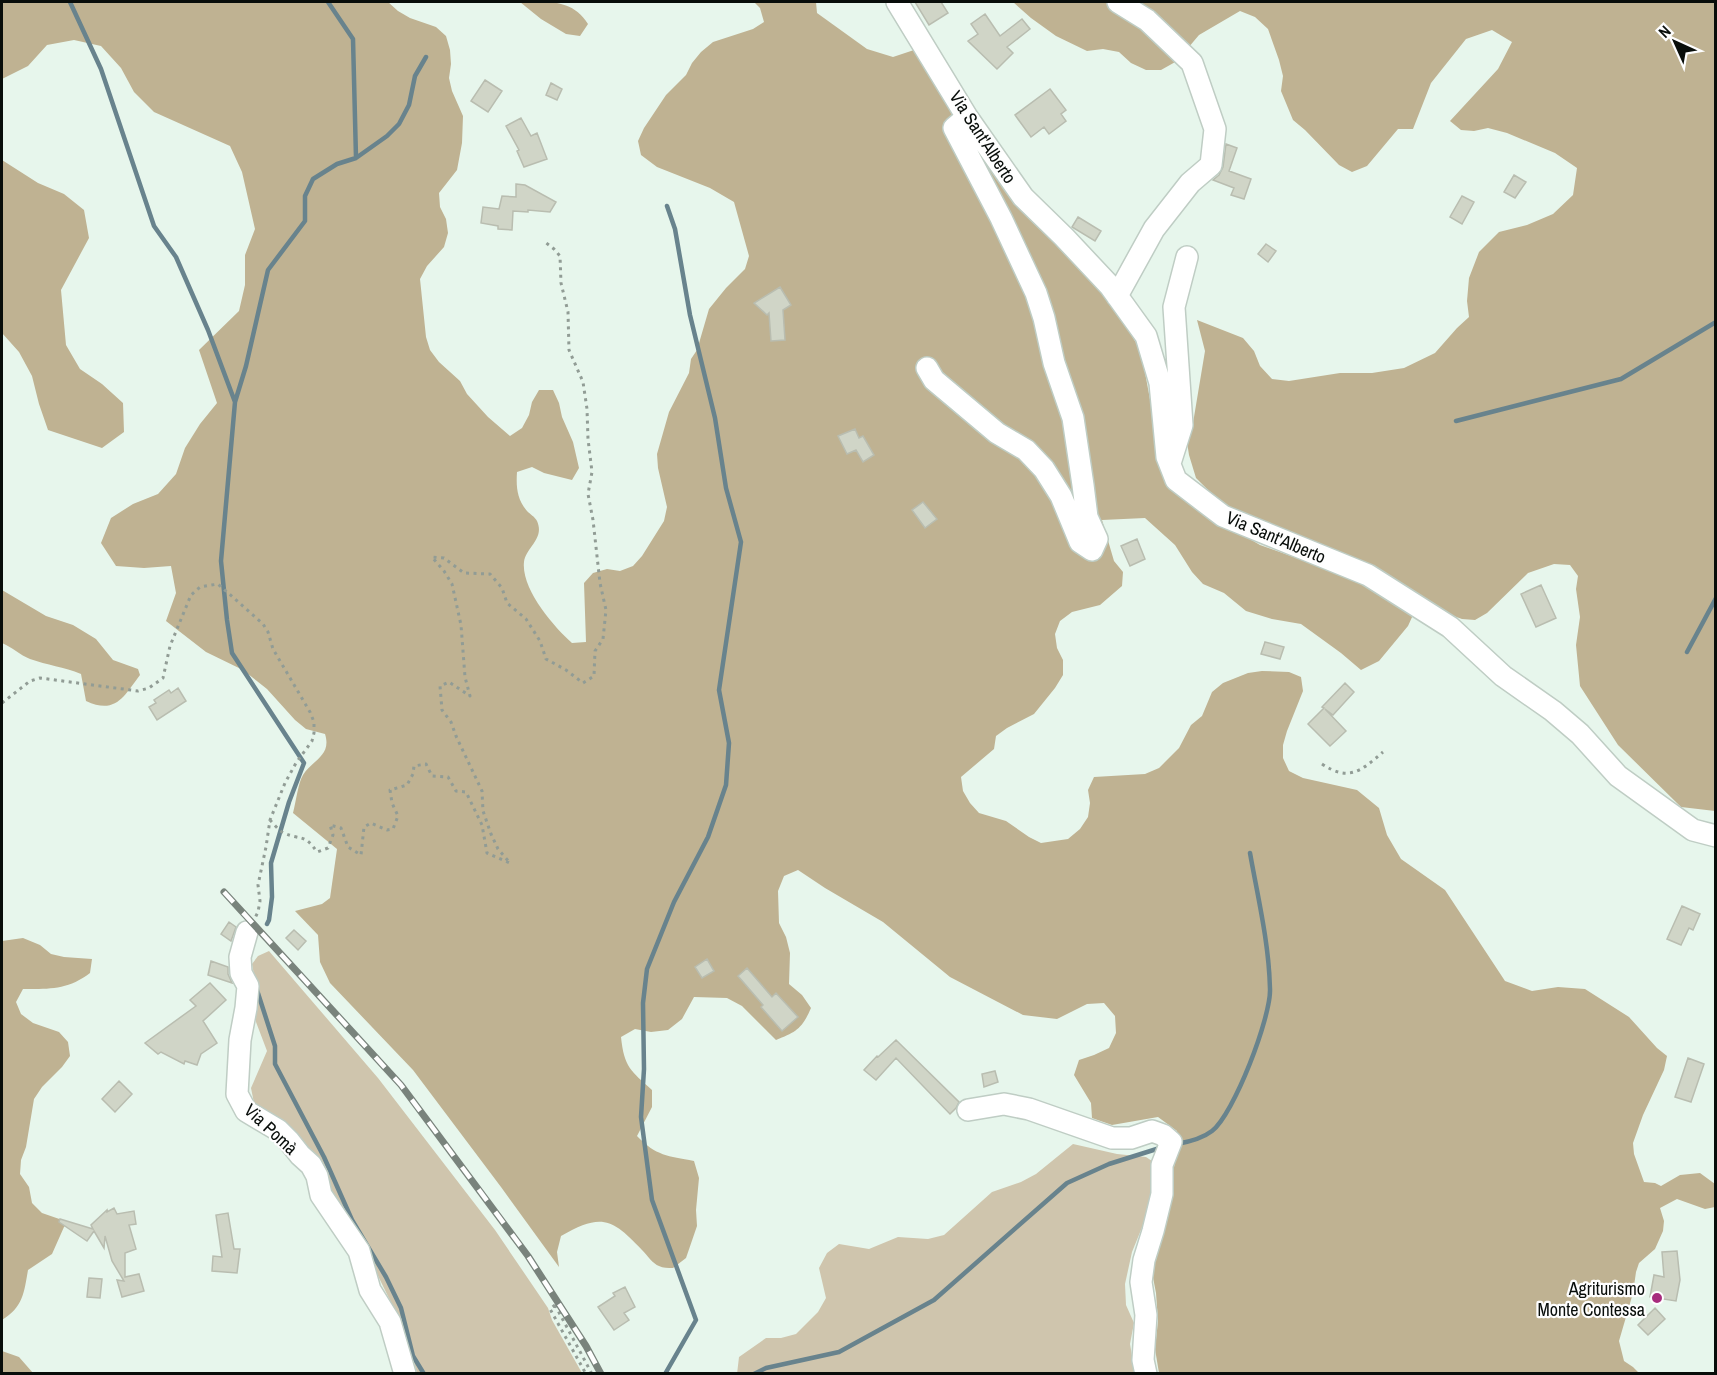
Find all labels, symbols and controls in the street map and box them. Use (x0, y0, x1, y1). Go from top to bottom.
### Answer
north arrow (1645, 12, 1705, 72)
text: N (1653, 20, 1676, 43)
street label: Via Sant'Alberto (944, 86, 1022, 188)
street label: Via Sant'Alberto (1222, 505, 1330, 569)
street label: Via Pomà (239, 1098, 303, 1160)
place label: Agriturismo Monte Contessa (1538, 1276, 1645, 1322)
marker: Agriturismo Monte Contessa (1650, 1291, 1664, 1305)

